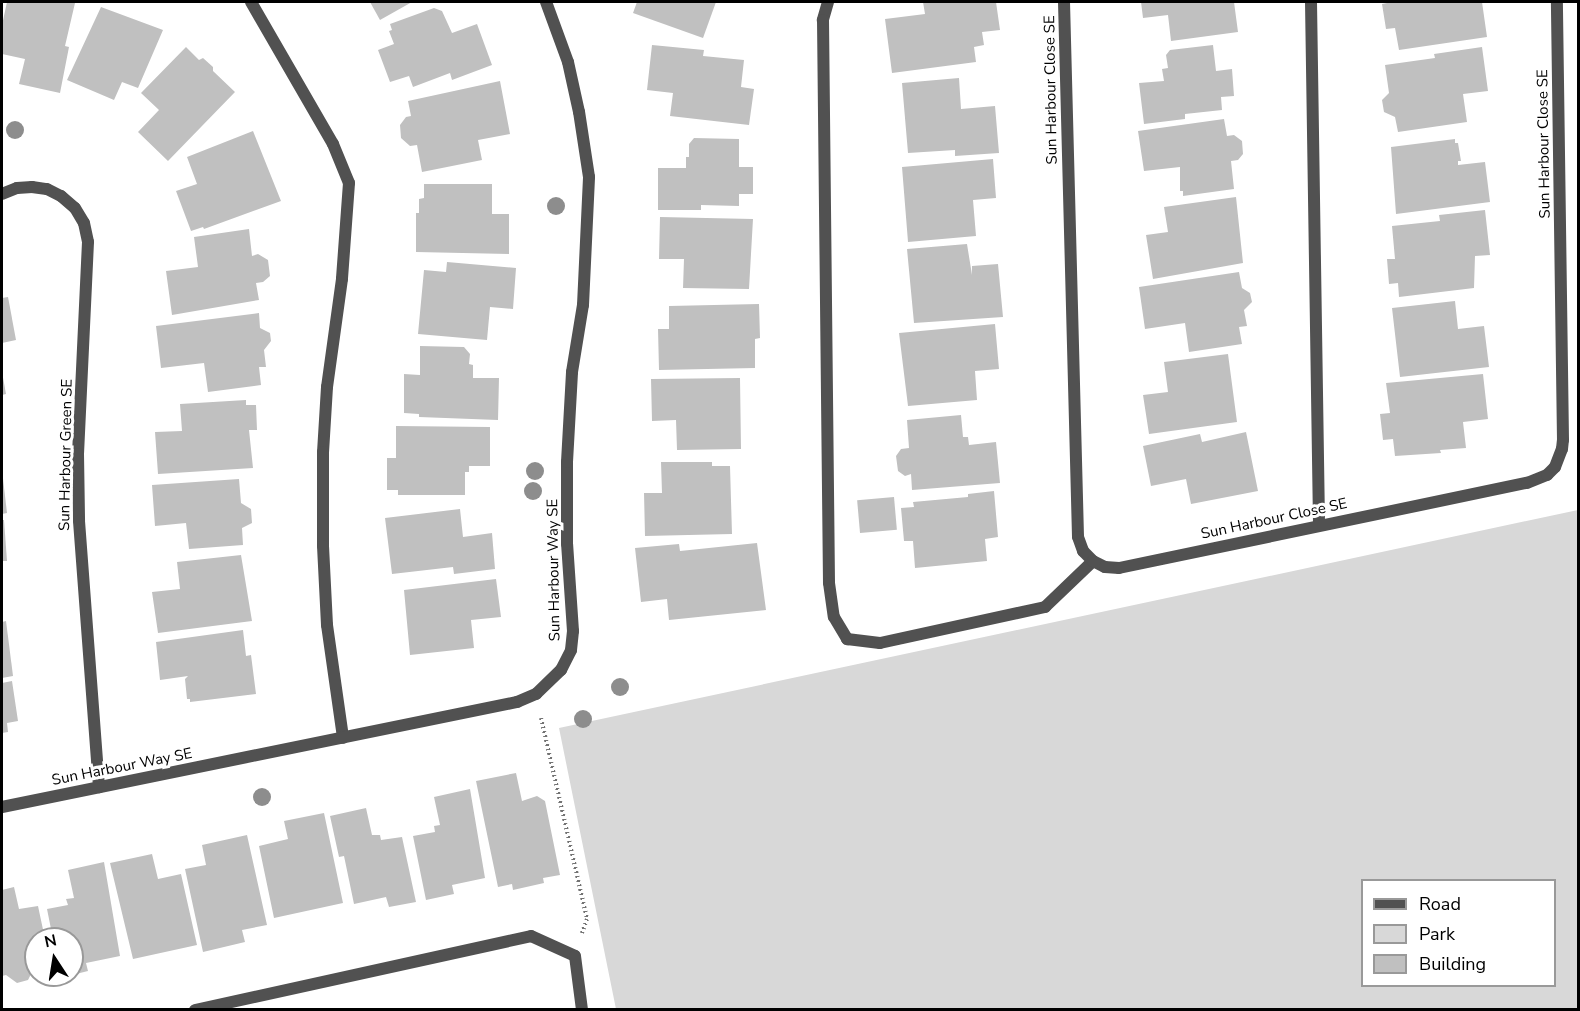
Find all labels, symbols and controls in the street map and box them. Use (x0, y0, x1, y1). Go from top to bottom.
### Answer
street label: Sun Harbour Close SE (1041, 15, 1061, 165)
street label: Sun Harbour Close SE (1534, 69, 1554, 219)
street label: Sun Harbour Green SE (56, 379, 76, 531)
street label: Sun Harbour Close SE (1199, 495, 1349, 543)
street label: Sun Harbour Way SE (544, 499, 564, 641)
street label: Sun Harbour Way SE (50, 745, 194, 789)
legend (1361, 879, 1556, 987)
text: Road (1419, 892, 1461, 916)
text: Park (1419, 922, 1455, 946)
north arrow (24, 927, 84, 987)
text: N (43, 929, 59, 953)
text: Building (1419, 952, 1486, 976)

